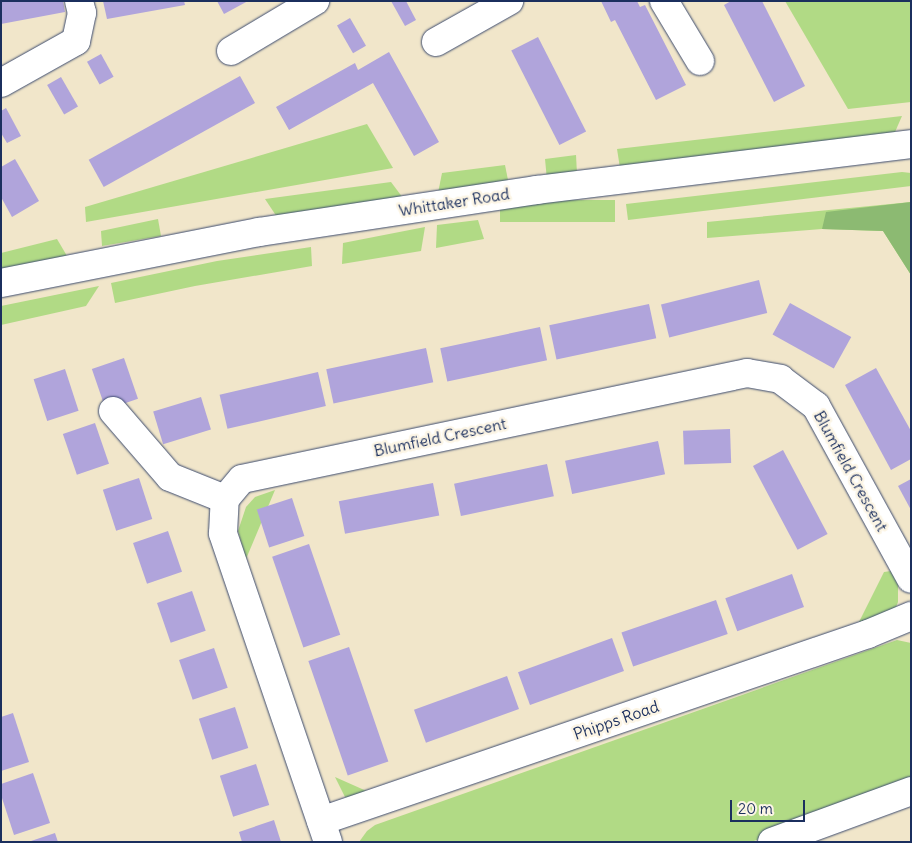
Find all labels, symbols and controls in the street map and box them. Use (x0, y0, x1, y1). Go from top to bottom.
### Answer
street label: Whittaker Road (397, 184, 511, 220)
street label: Blumfield Crescent (810, 407, 892, 535)
street label: Blumfield Crescent (372, 414, 508, 460)
street label: Phipps Road (571, 696, 661, 744)
scale bar (732, 790, 807, 822)
text: 20 m (738, 799, 773, 818)

